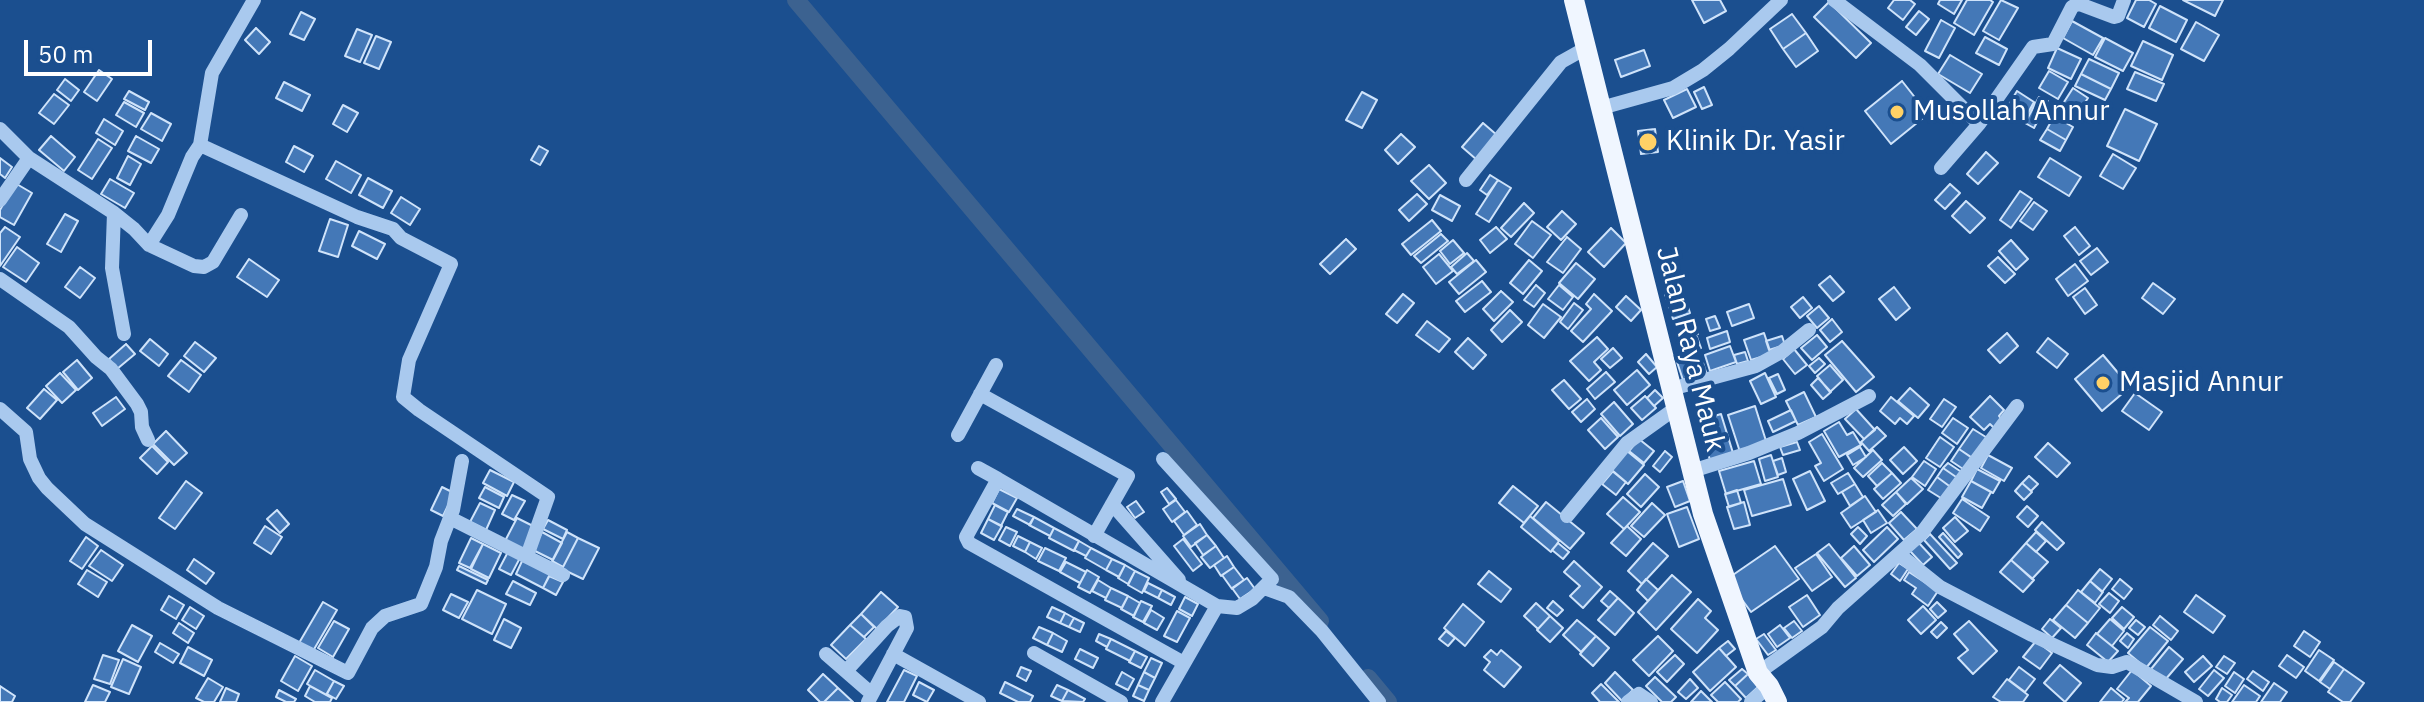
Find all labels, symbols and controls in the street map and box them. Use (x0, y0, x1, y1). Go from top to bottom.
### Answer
scale bar (28, 24, 156, 74)
text: 50 m (38, 38, 93, 70)
place label: Musollah Annur (1913, 95, 2109, 129)
marker: Musollah Annur (1888, 103, 1906, 121)
place label: Klinik Dr. Yasir (1666, 125, 1845, 159)
marker: Klinik Dr. Yasir (1637, 131, 1659, 153)
street label: Jalan Raya Mauk (1648, 243, 1732, 455)
place label: Masjid Annur (2119, 366, 2283, 400)
marker: Masjid Annur (2094, 374, 2112, 392)

